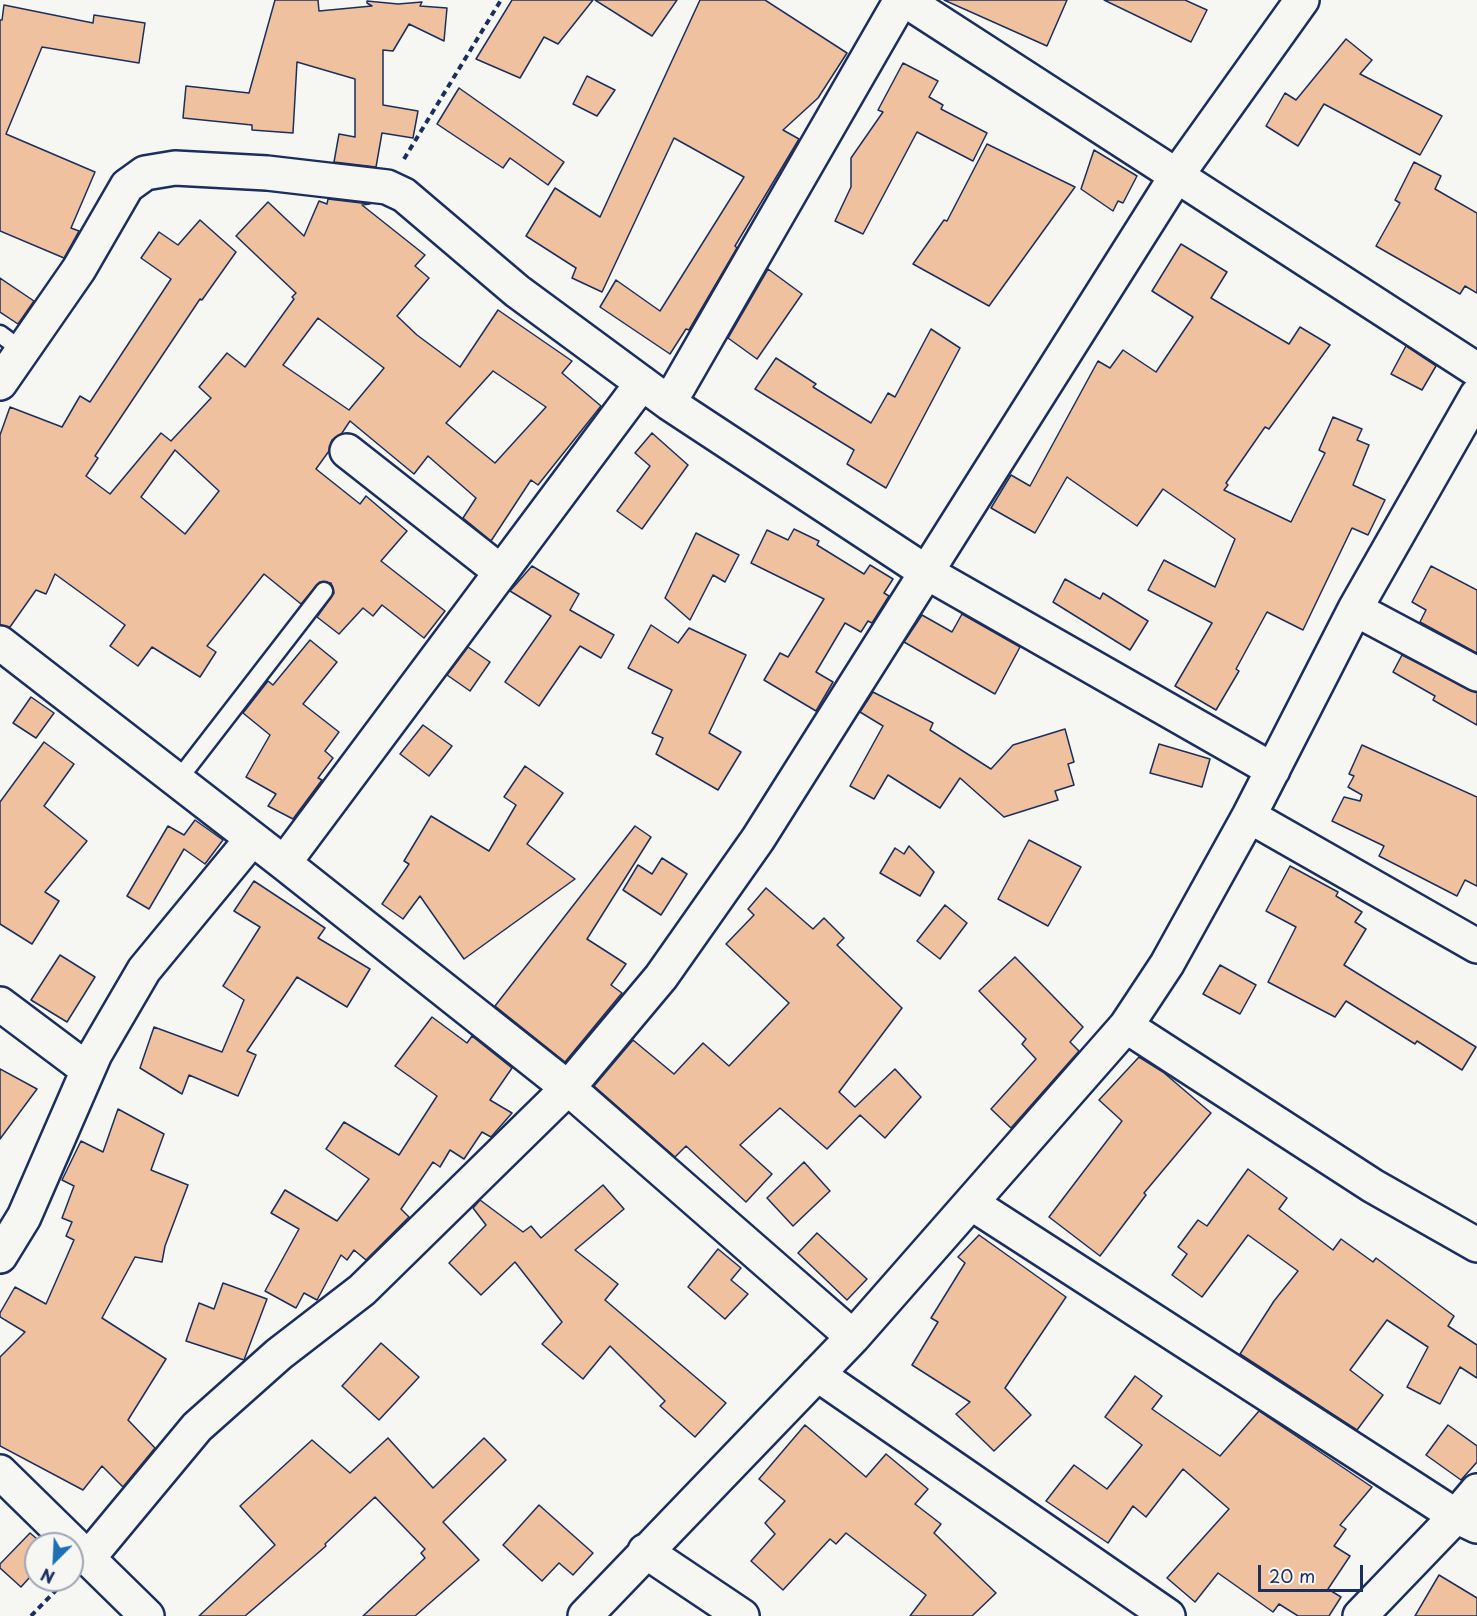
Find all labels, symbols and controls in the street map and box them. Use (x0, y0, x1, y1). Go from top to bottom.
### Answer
north arrow (24, 1532, 84, 1592)
scale bar (1261, 1553, 1366, 1591)
text: 20 m (1269, 1562, 1315, 1589)
text: N (37, 1563, 58, 1590)

